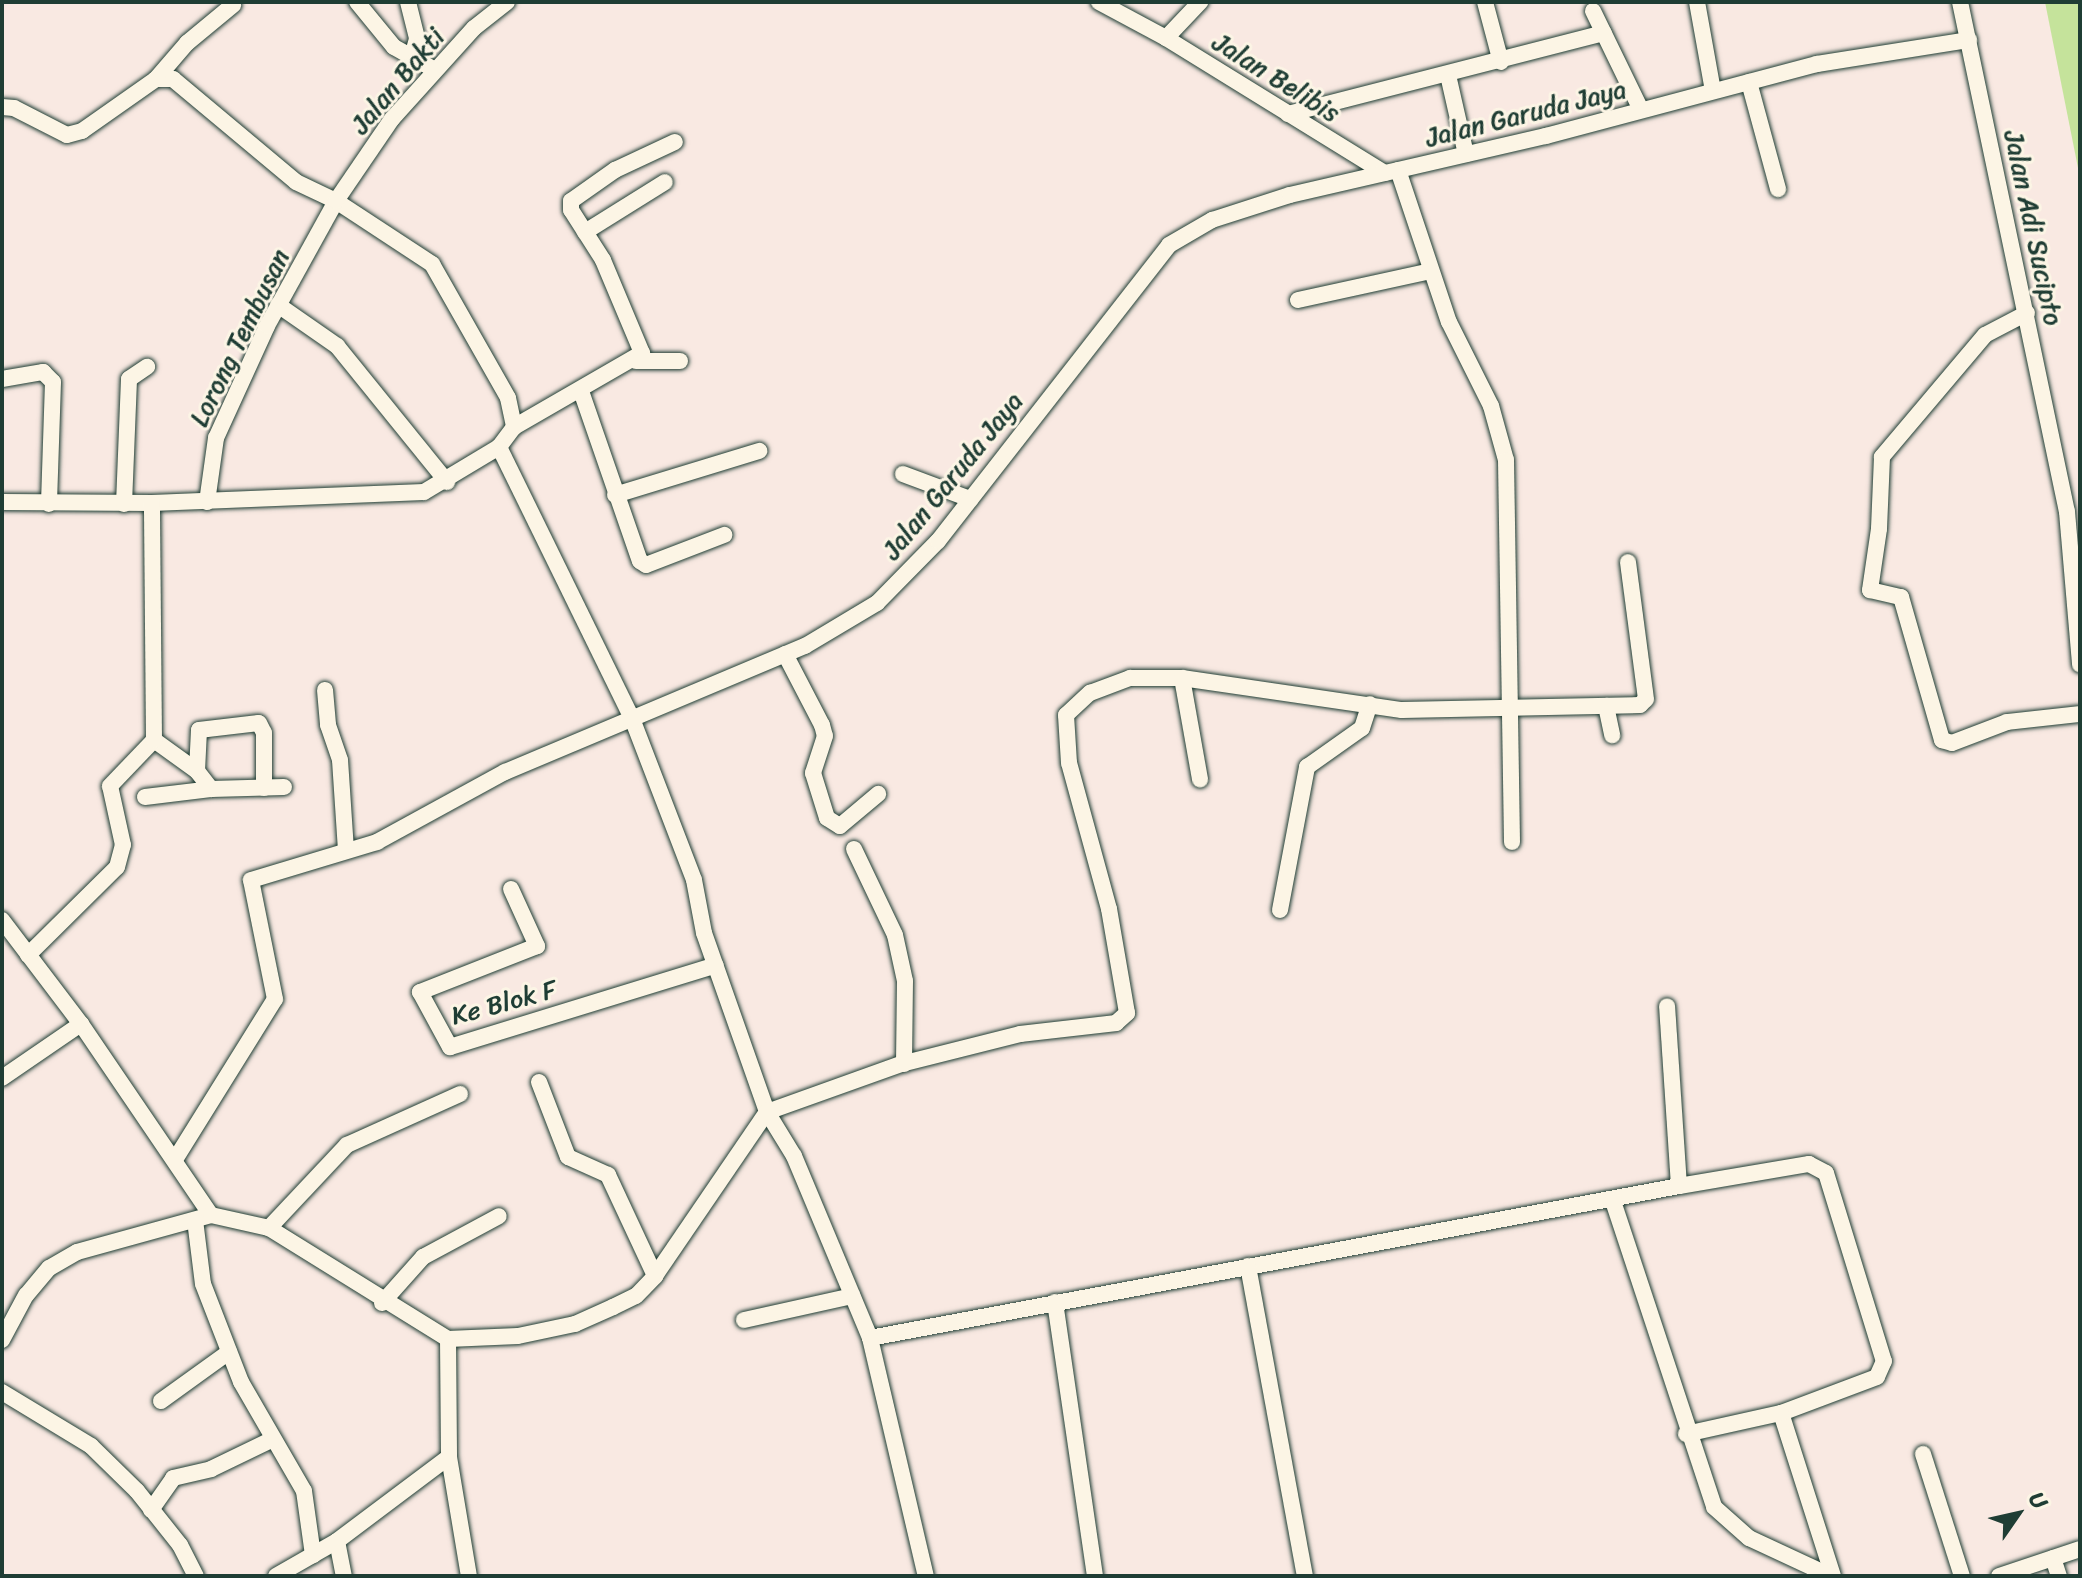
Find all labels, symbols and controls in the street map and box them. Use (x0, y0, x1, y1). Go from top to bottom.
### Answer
street label: Jalan Bakti (345, 22, 451, 140)
street label: Jalan Belibis (1207, 27, 1345, 129)
street label: Jalan Garuda Jaya (1422, 74, 1630, 154)
street label: Jalan Adi Sucipto (1997, 128, 2069, 328)
street label: Lorong Tembusan (183, 244, 297, 432)
street label: Jalan Garuda Jaya (876, 386, 1030, 566)
street label: Ke Blok F (448, 974, 560, 1032)
north arrow (1978, 1474, 2058, 1554)
text: U (2018, 1483, 2059, 1517)

